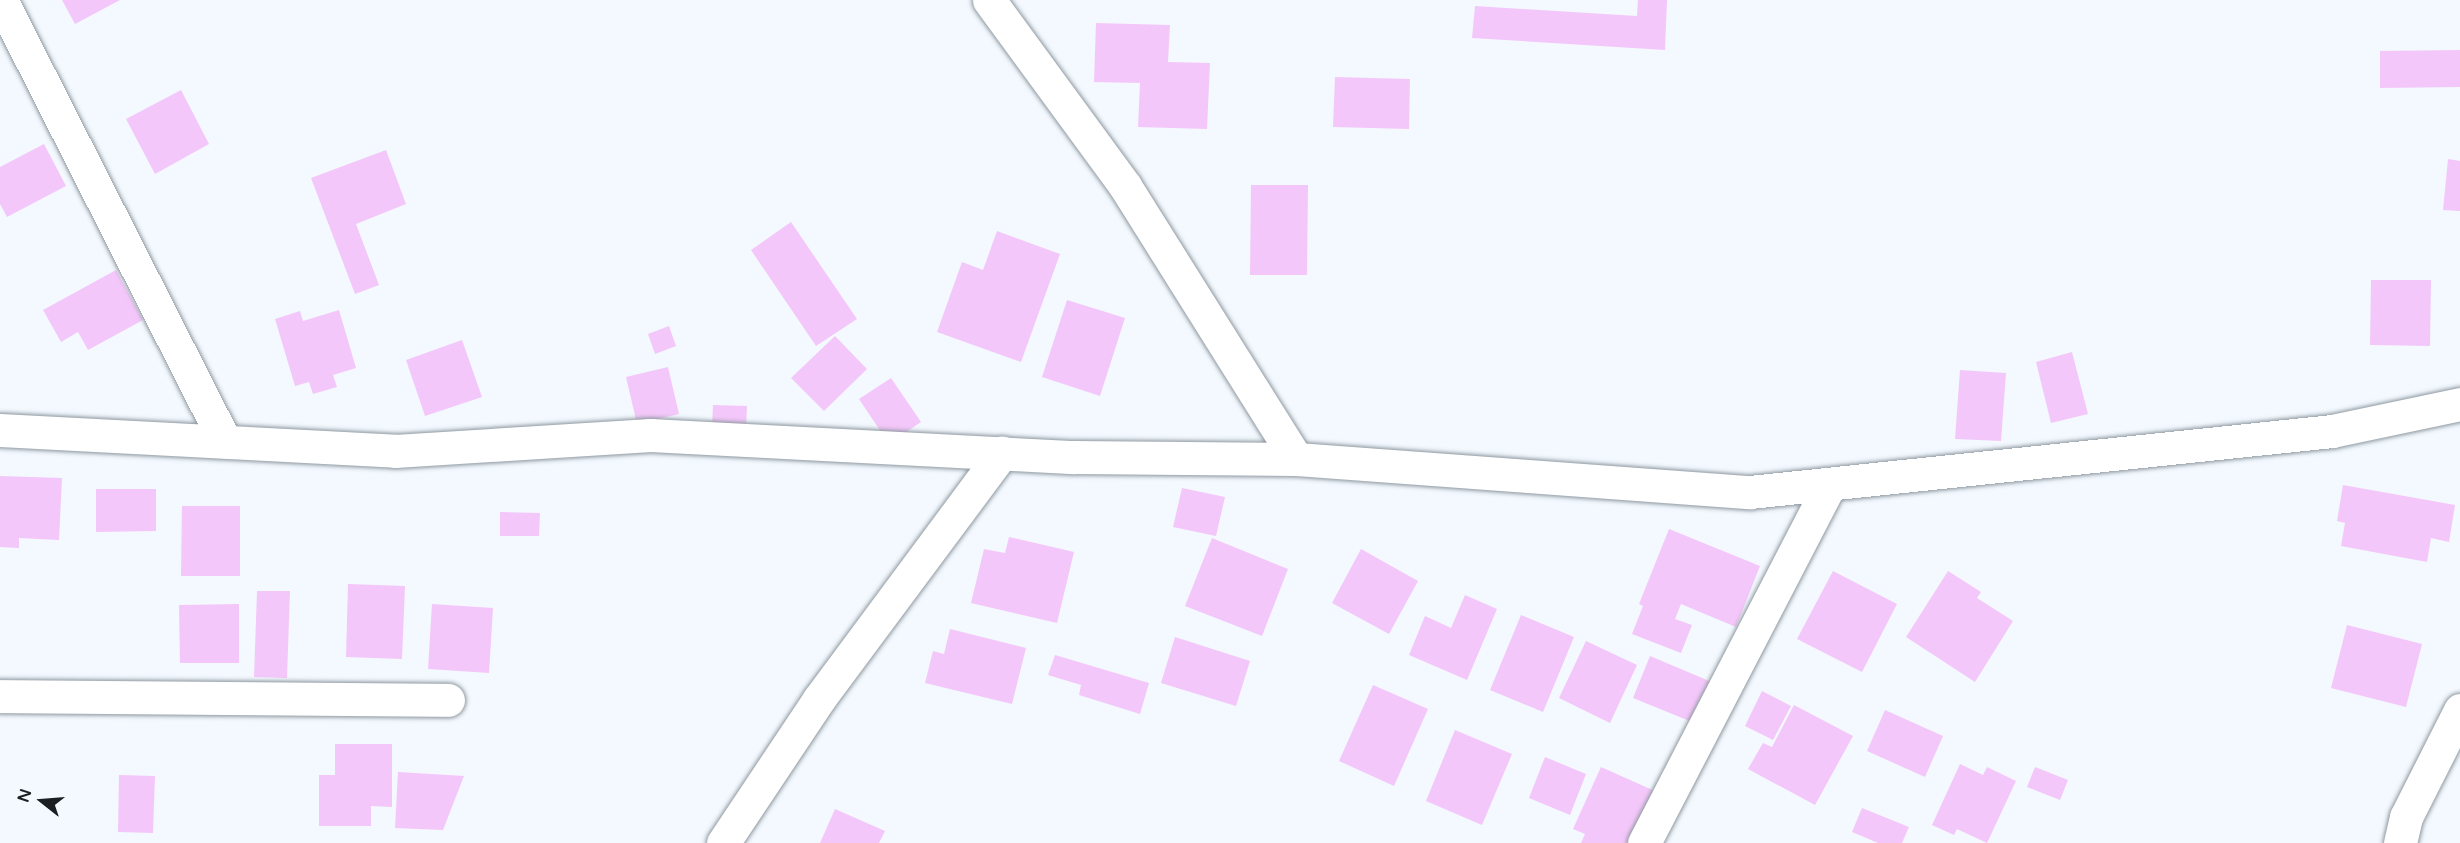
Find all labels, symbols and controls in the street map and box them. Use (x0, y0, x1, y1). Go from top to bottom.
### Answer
north arrow (12, 771, 72, 831)
text: N (13, 787, 36, 805)

